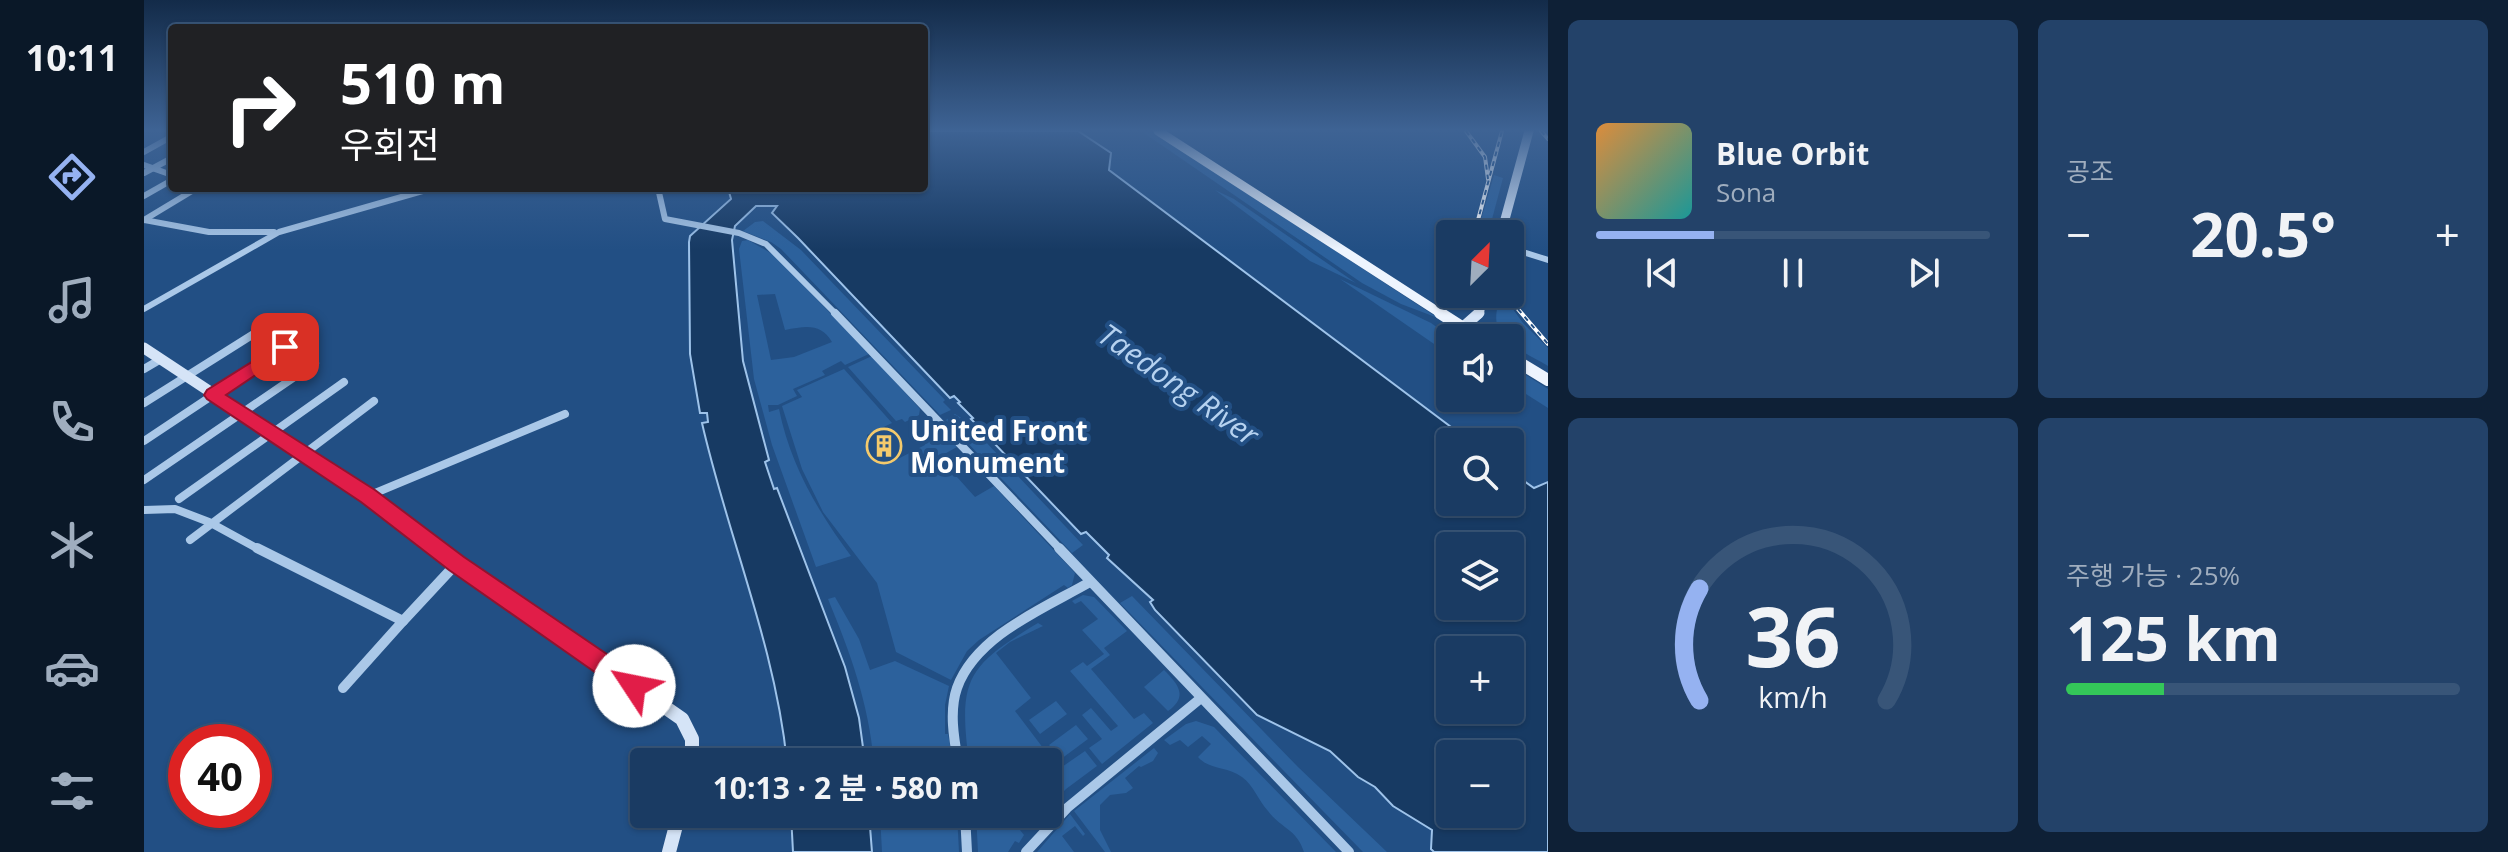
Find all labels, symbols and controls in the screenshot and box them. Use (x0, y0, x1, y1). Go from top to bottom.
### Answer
text: 10:11 (26, 33, 118, 82)
text: 510 m (340, 44, 506, 120)
icon: right (208, 56, 312, 160)
text: 우회전 (340, 120, 439, 169)
text: Blue Orbit (1716, 133, 1869, 174)
icon: directions (44, 149, 100, 205)
text: 공조 (2066, 153, 2114, 189)
text: Sona (1716, 174, 1776, 210)
text: 20.5° (2190, 193, 2336, 275)
text: − (2066, 204, 2091, 264)
text: + (2435, 204, 2460, 264)
north arrow (1436, 220, 1524, 308)
map controls (1436, 220, 1524, 828)
icon: previous (1640, 251, 1684, 295)
icon: pause (1771, 251, 1815, 295)
icon: next (1902, 251, 1946, 295)
icon: music (44, 272, 100, 328)
pin (251, 313, 319, 381)
water label: Taedong River (1091, 314, 1268, 455)
button: sound (1436, 324, 1524, 412)
icon: arrive (263, 325, 307, 369)
icon: phone (44, 394, 100, 450)
place label: United Front Monument (910, 411, 1088, 481)
building icon: United Front Monument (865, 427, 903, 465)
button: search (1436, 428, 1524, 516)
icon: climate (44, 517, 100, 573)
button: layers (1436, 532, 1524, 620)
text: 주행 가능 · 25% (2066, 557, 2240, 593)
text: 36 (1745, 578, 1841, 691)
text: 125 km (2066, 597, 2281, 679)
button: + (1436, 636, 1524, 724)
icon: car (44, 640, 100, 696)
position arrow (592, 644, 676, 728)
text: km/h (1758, 677, 1828, 716)
speed limit sign: 40 (168, 724, 272, 828)
button: − (1436, 740, 1524, 828)
icon: filters (44, 763, 100, 819)
text: 10:13 · 2 분 · 580 m (713, 767, 979, 808)

